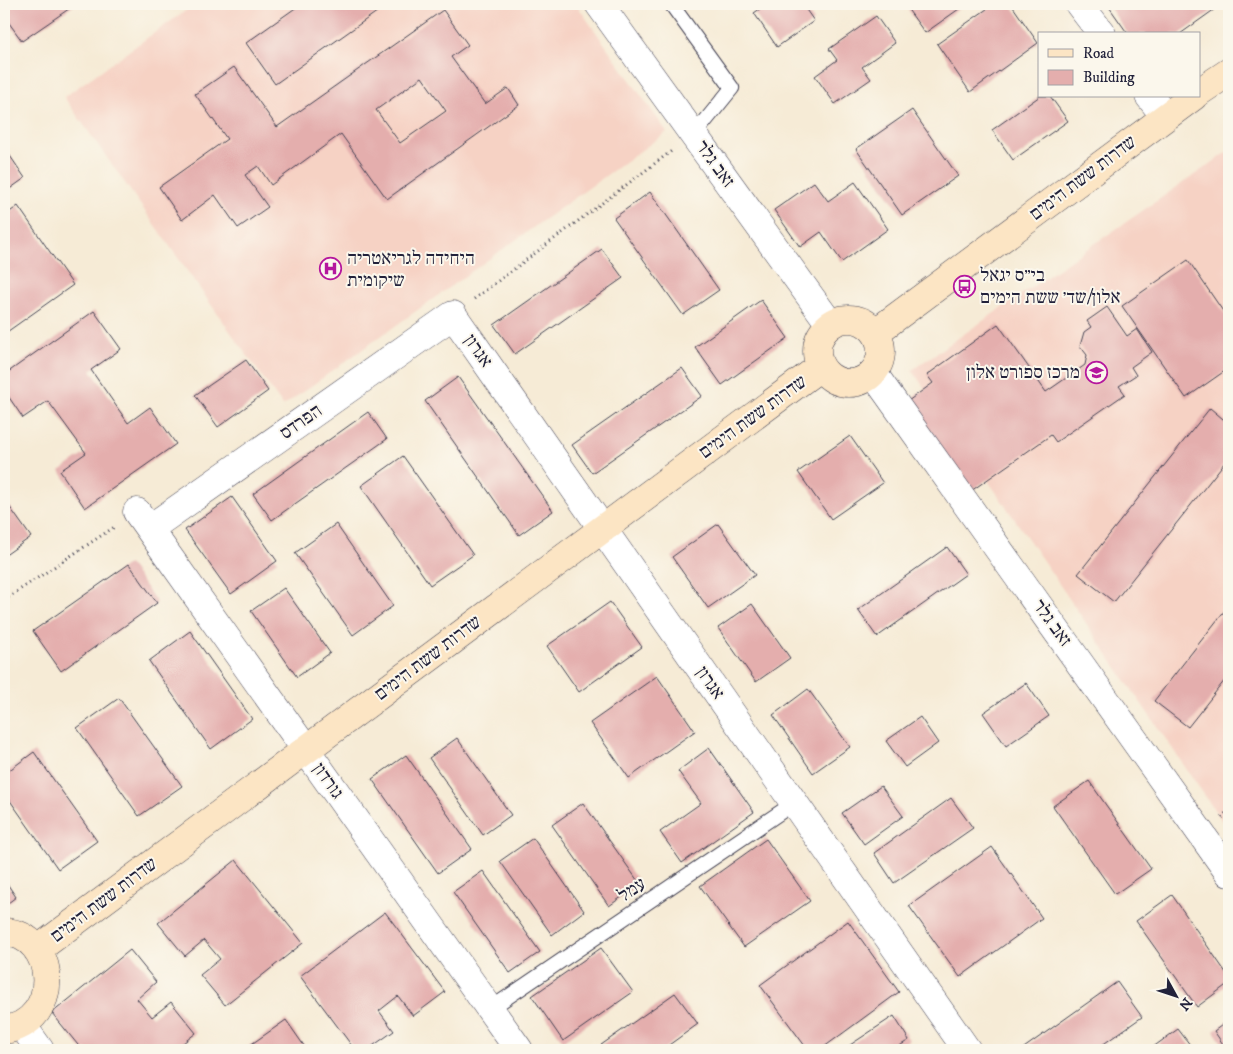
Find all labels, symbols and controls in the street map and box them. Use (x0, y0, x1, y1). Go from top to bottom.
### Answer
legend (1038, 32, 1200, 98)
text: Road (1083, 44, 1115, 63)
text: Building (1083, 68, 1135, 87)
street label: שדרות ששת הימים (1025, 130, 1141, 226)
street label: זאב גלר (690, 136, 740, 192)
place label: היחידה לגריאטריה שיקומית (347, 247, 475, 292)
hospital icon: היחידה לגריאטריה שיקומית (319, 257, 343, 281)
place label: בי״ס יגאל אלון/שד׳ ששת הימים (980, 264, 1121, 309)
bus stop icon: בי״ס יגאל אלון/שד׳ ששת הימים (952, 274, 976, 298)
street label: אגרון (459, 330, 497, 372)
school or university icon: מרכז ספורט אלון (1084, 360, 1108, 384)
place label: מרכז ספורט אלון (966, 361, 1080, 384)
street label: שדרות ששת הימים (694, 370, 812, 464)
street label: הפרדס (275, 399, 327, 445)
street label: זאב גלר (1027, 595, 1077, 651)
street label: שדרות ששת הימים (370, 610, 486, 706)
street label: אגרון (691, 662, 729, 704)
street label: גורדון (307, 758, 349, 804)
street label: שדרות ששת הימים (46, 852, 162, 948)
street label: עמל (614, 873, 650, 907)
north arrow (1150, 972, 1200, 1022)
text: N (1174, 994, 1196, 1014)

